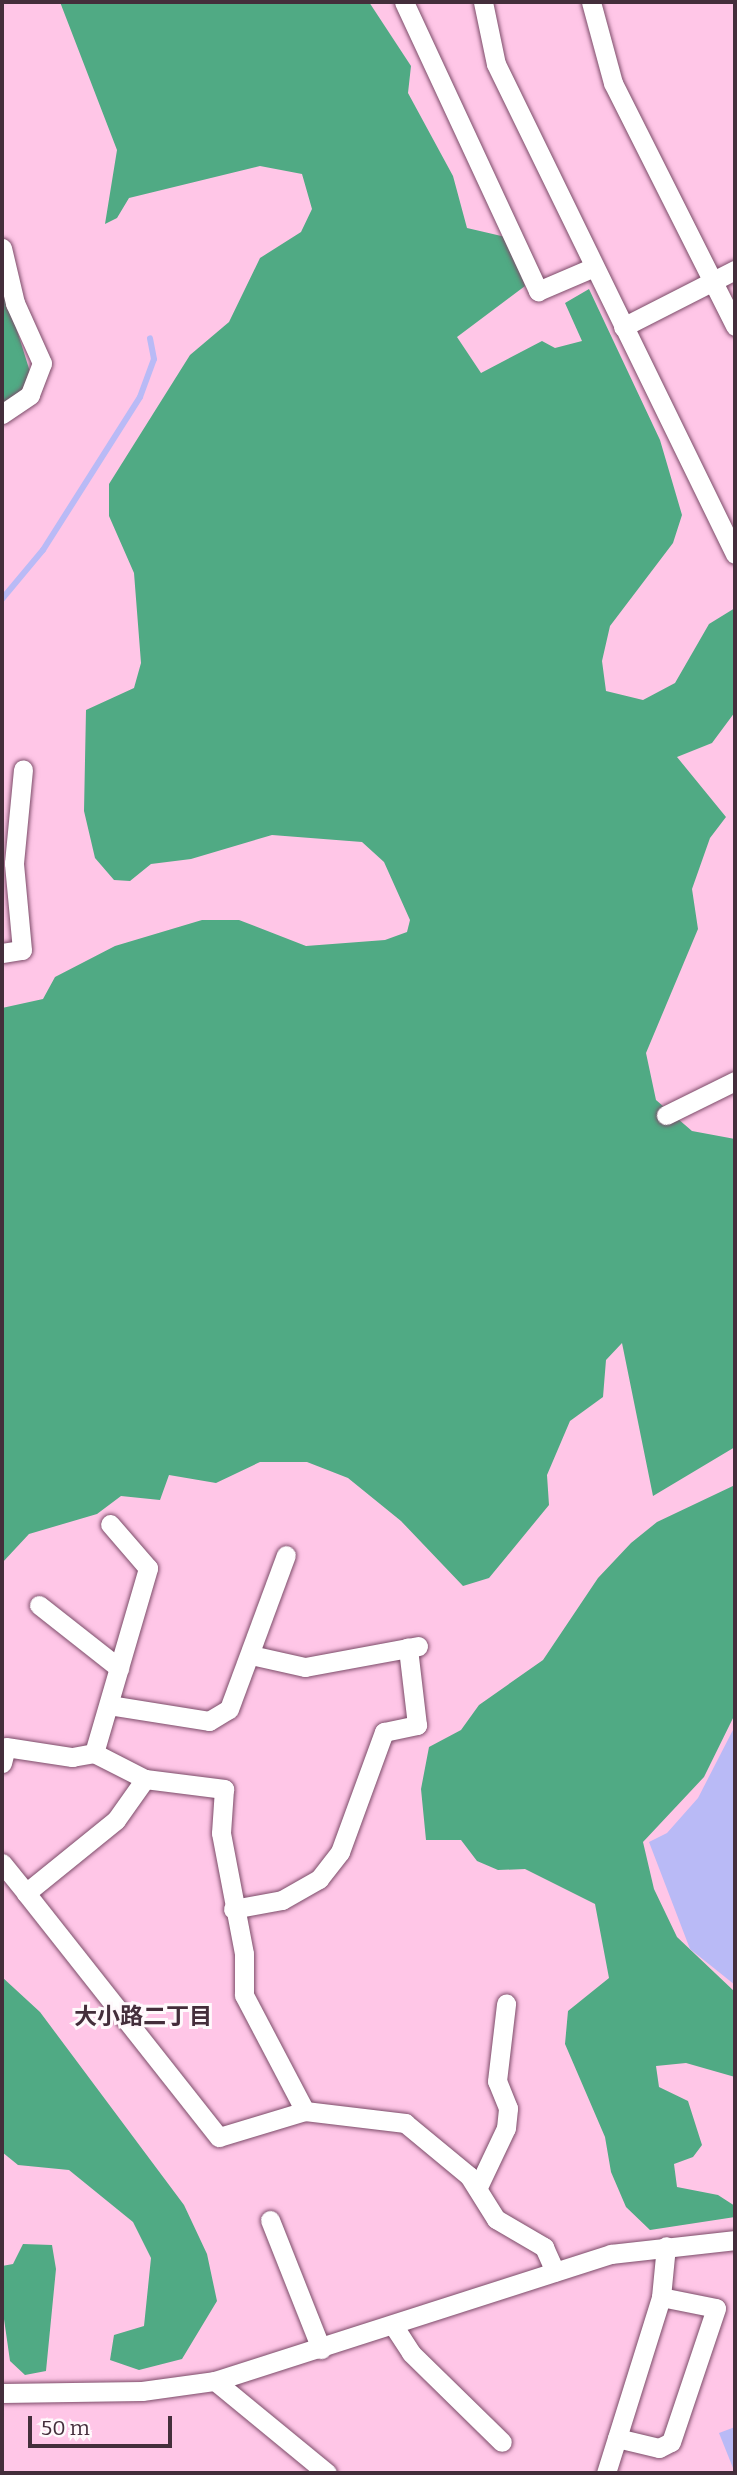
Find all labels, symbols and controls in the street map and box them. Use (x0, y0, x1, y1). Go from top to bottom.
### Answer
district label: 大小路二丁目 (74, 2002, 212, 2030)
scale bar (32, 2402, 175, 2446)
text: 50 m (41, 2415, 90, 2441)

